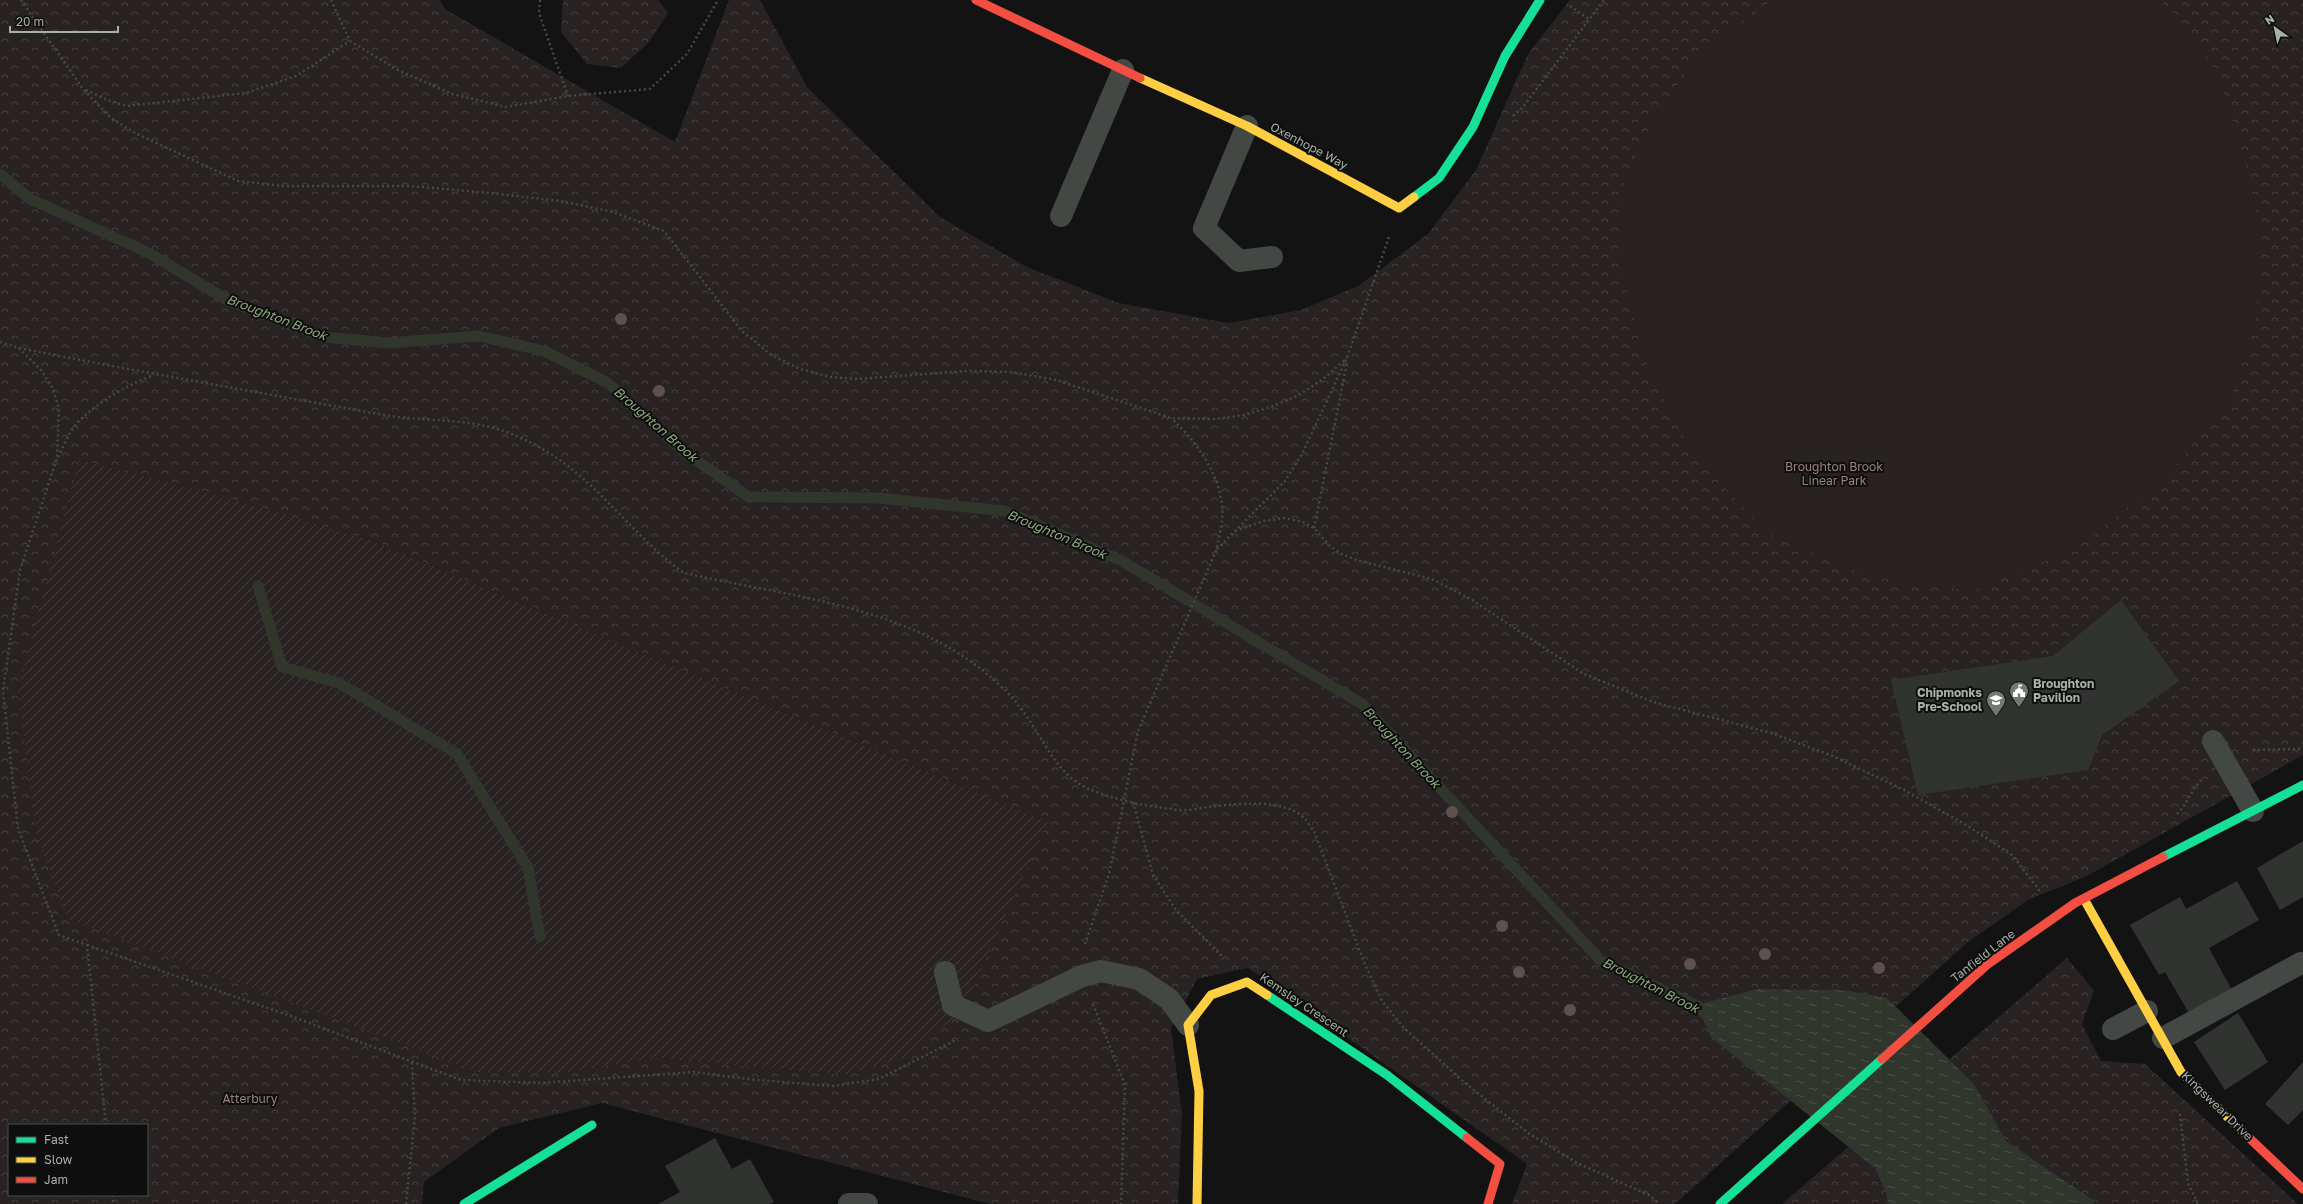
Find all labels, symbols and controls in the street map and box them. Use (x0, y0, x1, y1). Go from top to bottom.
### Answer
scale bar (10, 8, 118, 34)
north arrow (2255, 8, 2295, 48)
text: N (2262, 11, 2276, 27)
text: 20 m (16, 14, 44, 29)
street label: Oxenhope Way (1268, 119, 1351, 172)
water label: Broughton Brook (225, 291, 331, 344)
water label: Broughton Brook (611, 383, 703, 466)
park label: Broughton Brook Linear Park (1785, 459, 1883, 488)
water label: Broughton Brook (1005, 506, 1110, 563)
place label: Broughton Pavilion (2033, 676, 2094, 705)
public building icon: Broughton Pavilion (2008, 680, 2030, 708)
place label: Chipmonks Pre-School (1917, 685, 1982, 714)
school or university icon: Chipmonks Pre-School (1985, 689, 2007, 717)
water label: Broughton Brook (1360, 703, 1445, 792)
street label: Tanfield Lane (1948, 926, 2018, 985)
water label: Broughton Brook (1600, 954, 1703, 1017)
street label: Kemsley Crescent (1257, 969, 1352, 1040)
street label: Kingswear Drive (2179, 1068, 2256, 1143)
park label: Atterbury (222, 1091, 278, 1106)
legend (8, 1124, 148, 1196)
text: Fast (44, 1132, 69, 1147)
text: Slow (44, 1152, 72, 1167)
text: Jam (44, 1172, 68, 1187)

